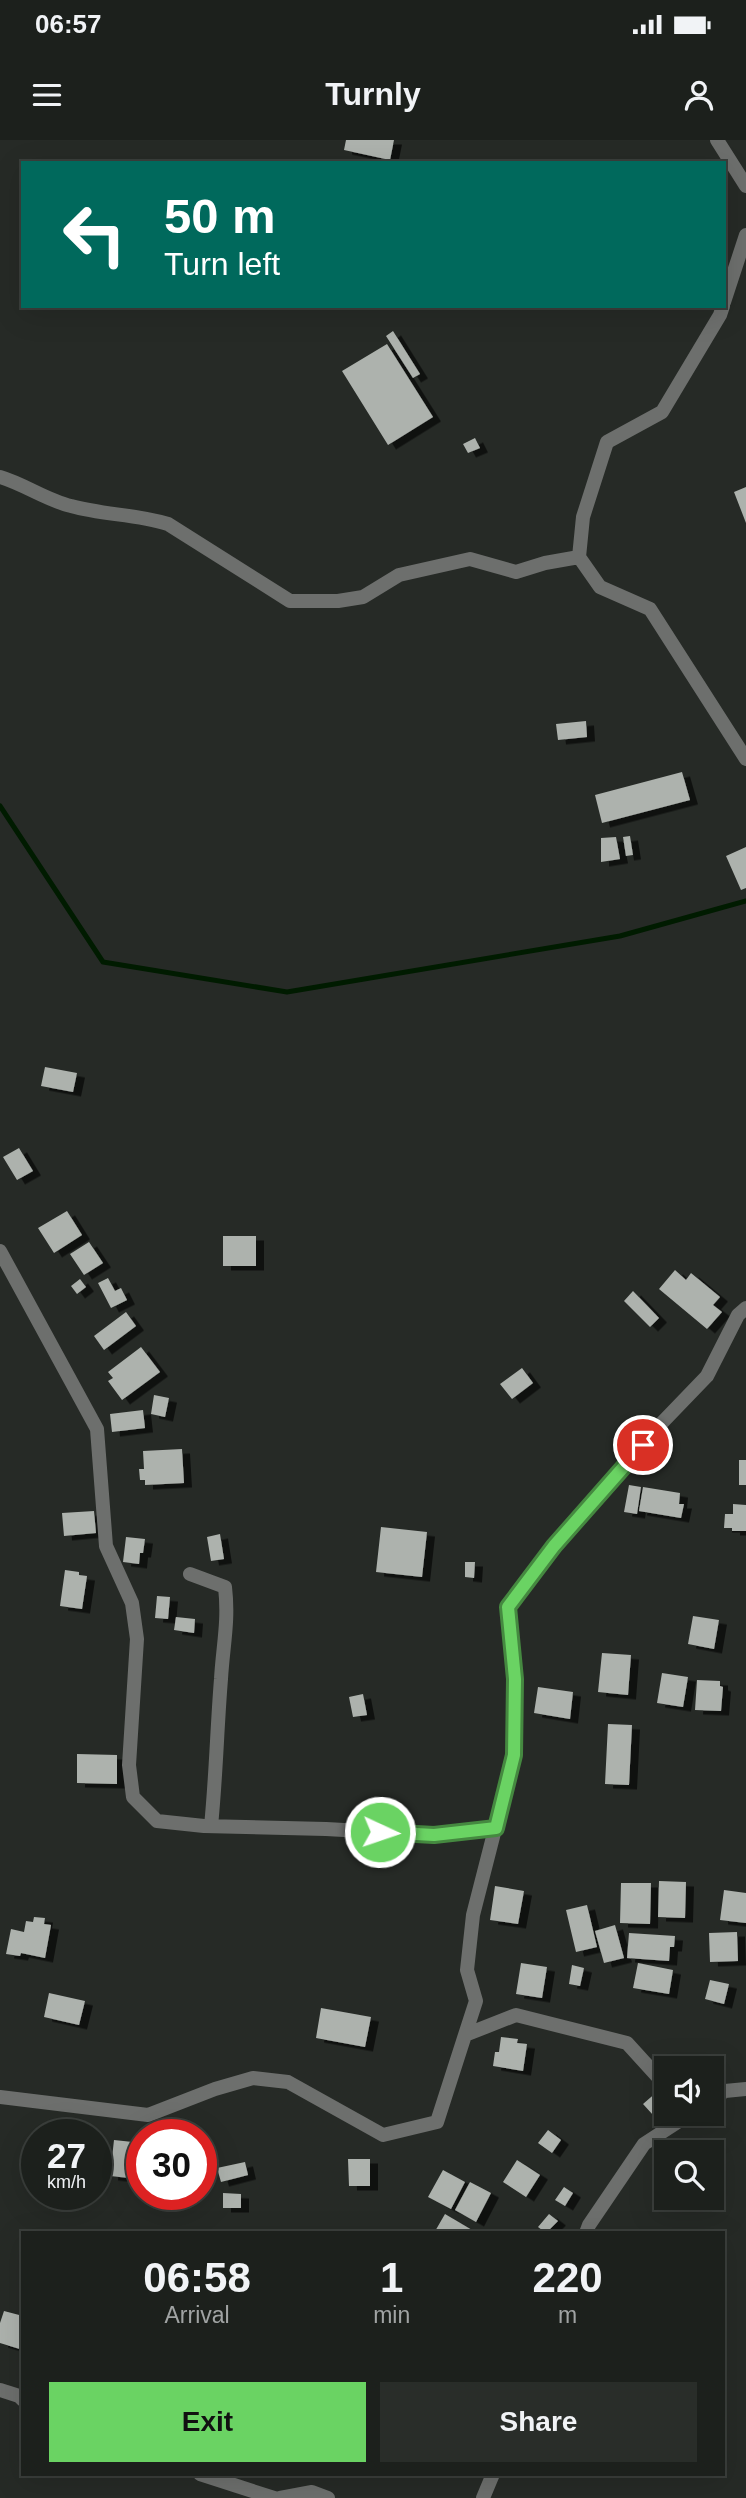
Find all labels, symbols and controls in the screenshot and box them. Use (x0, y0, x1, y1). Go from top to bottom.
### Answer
text: 06:57 (35, 9, 102, 39)
icon: menu (28, 76, 66, 114)
text: Turnly (325, 76, 421, 112)
icon: person (680, 76, 718, 114)
icon: left (49, 189, 140, 280)
text: 50 m (164, 189, 276, 243)
text: Turn left (164, 246, 280, 282)
pin (613, 1415, 673, 1475)
icon: arrive (624, 1426, 662, 1464)
position arrow (343, 1795, 417, 1869)
map controls (654, 2056, 724, 2210)
button: sound (654, 2056, 724, 2126)
speed limit sign: 30 (126, 2119, 217, 2210)
text: 27 (47, 2136, 86, 2175)
button: search (654, 2140, 724, 2210)
text: km/h (47, 2172, 86, 2192)
text: 06:58 (143, 2254, 251, 2301)
text: 1 (380, 2254, 403, 2301)
text: 220 (533, 2254, 603, 2301)
text: Arrival (164, 2302, 230, 2328)
text: min (373, 2302, 410, 2328)
text: m (558, 2302, 577, 2328)
button: Exit (49, 2382, 366, 2462)
button: Share (380, 2382, 697, 2462)

